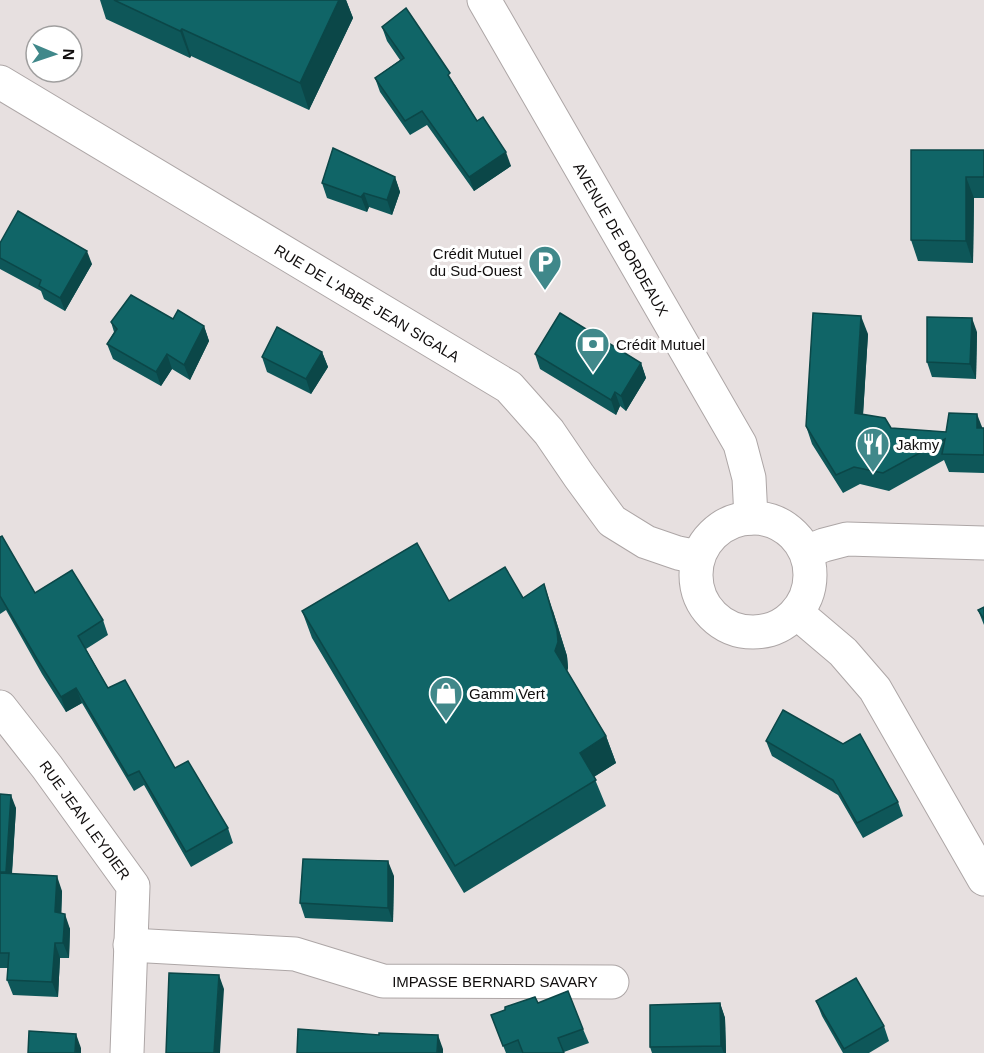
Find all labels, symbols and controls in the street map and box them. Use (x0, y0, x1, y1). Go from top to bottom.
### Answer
north arrow (24, 24, 84, 84)
text: N (60, 48, 77, 61)
street label: AVENUE DE BORDEAUX (570, 159, 672, 319)
street label: RUE DE L'ABBÉ JEAN SIGALA (271, 241, 463, 365)
parking icon: Crédit Mutuel du Sud-Ouest (527, 244, 563, 291)
place label: Crédit Mutuel du Sud-Ouest (429, 245, 523, 279)
bank icon: Crédit Mutuel (575, 326, 611, 373)
place label: Crédit Mutuel (616, 336, 705, 353)
restaurant icon: Jakmy (855, 426, 891, 473)
place label: Jakmy (896, 436, 940, 453)
shop icon: Gamm Vert (428, 675, 464, 722)
place label: Gamm Vert (469, 685, 546, 702)
street label: RUE JEAN LEYDIER (36, 757, 134, 883)
street label: IMPASSE BERNARD SAVARY (392, 973, 598, 990)

